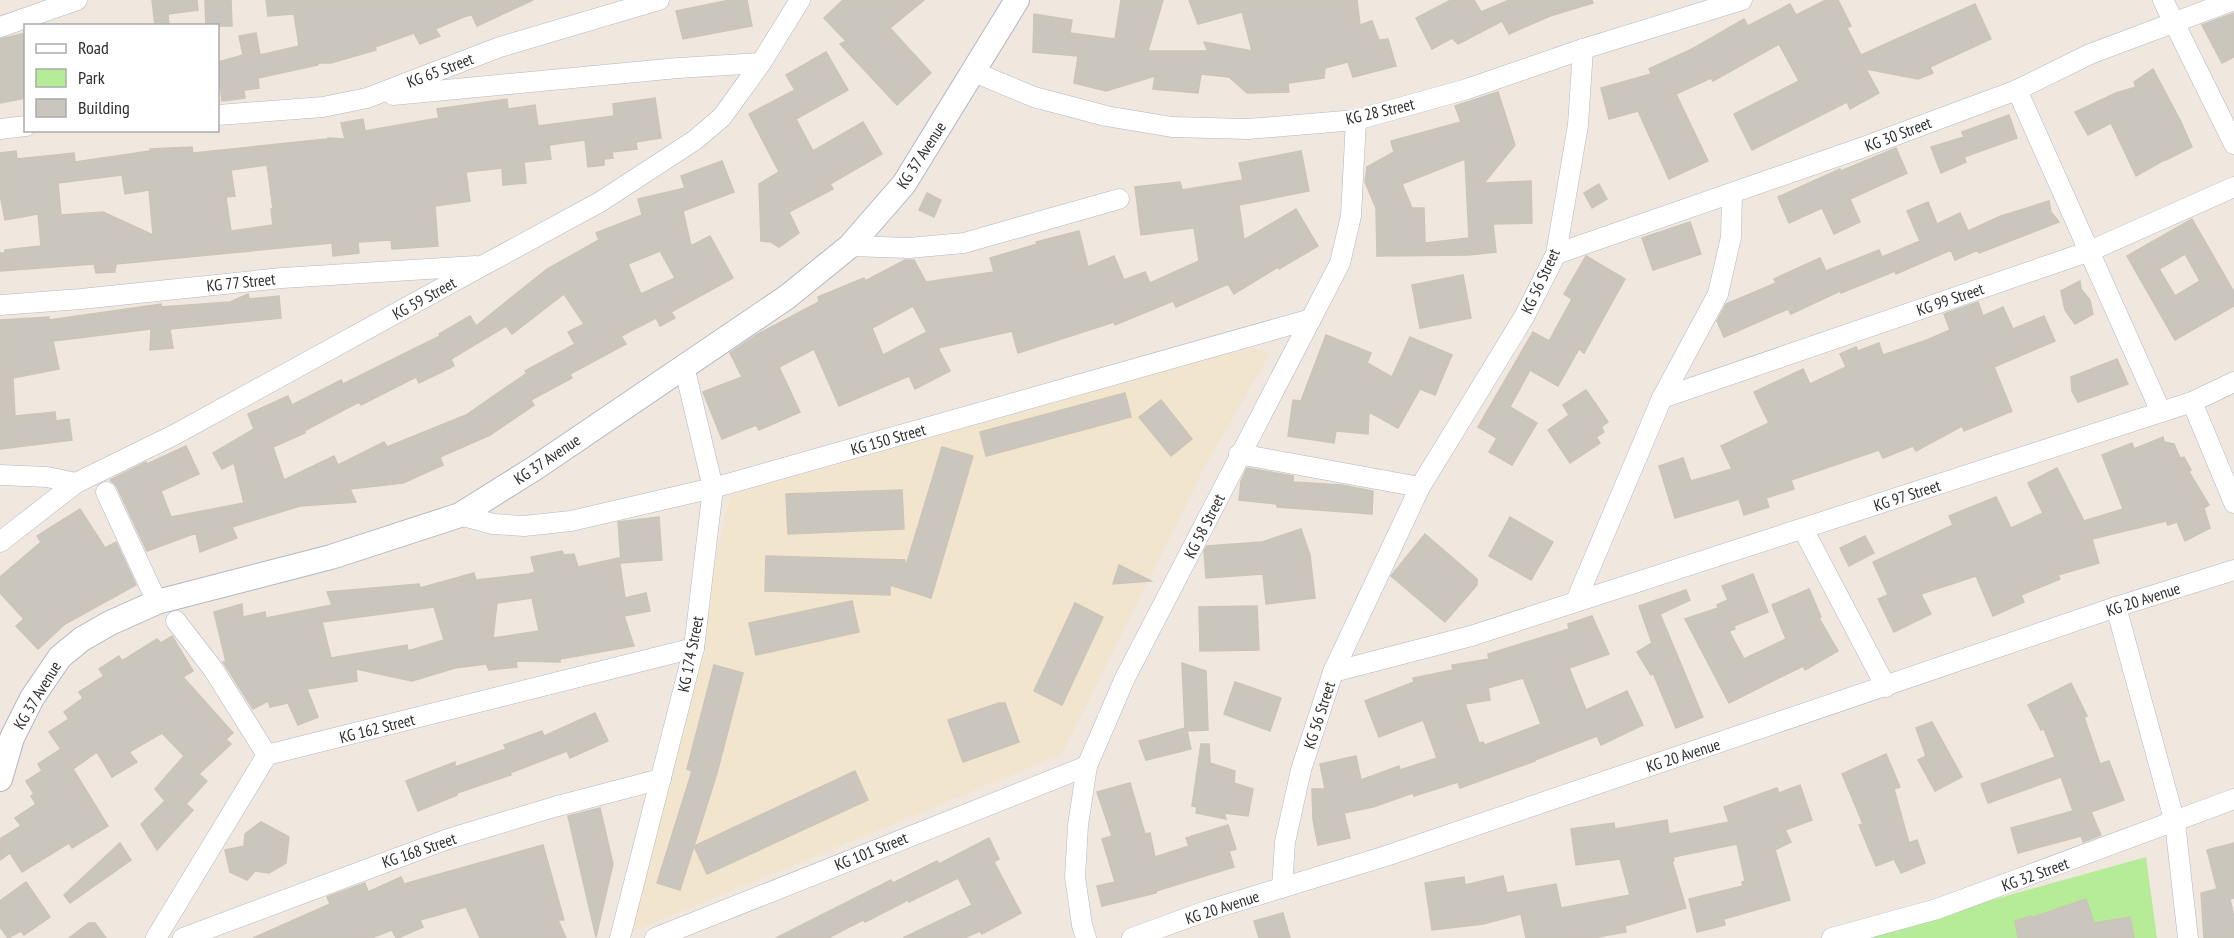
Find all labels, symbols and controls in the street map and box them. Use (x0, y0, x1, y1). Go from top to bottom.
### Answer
legend (24, 24, 219, 132)
text: Road (78, 36, 109, 59)
street label: KG 65 Street (404, 48, 477, 92)
text: Park (78, 66, 105, 89)
street label: KG 28 Street (1344, 93, 1417, 129)
text: Building (78, 96, 130, 119)
street label: KG 30 Street (1862, 112, 1935, 156)
street label: KG 37 Avenue (892, 118, 950, 192)
street label: KG 56 Street (1516, 245, 1564, 317)
street label: KG 77 Street (206, 268, 277, 296)
street label: KG 59 Street (389, 272, 460, 324)
street label: KG 99 Street (1914, 278, 1987, 320)
street label: KG 150 Street (848, 419, 928, 459)
street label: KG 37 Avenue (510, 429, 584, 489)
street label: KG 97 Street (1871, 475, 1943, 515)
street label: KG 58 Street (1179, 490, 1229, 562)
street label: KG 20 Avenue (2103, 578, 2183, 620)
street label: KG 174 Street (673, 614, 707, 694)
street label: KG 37 Avenue (9, 657, 65, 733)
street label: KG 56 Street (1299, 678, 1339, 751)
street label: KG 162 Street (337, 709, 417, 747)
street label: KG 20 Avenue (1643, 734, 1723, 776)
street label: KG 101 Street (832, 827, 911, 875)
street label: KG 168 Street (379, 828, 459, 872)
street label: KG 32 Street (1999, 852, 2072, 895)
street label: KG 20 Avenue (1182, 886, 1262, 928)

